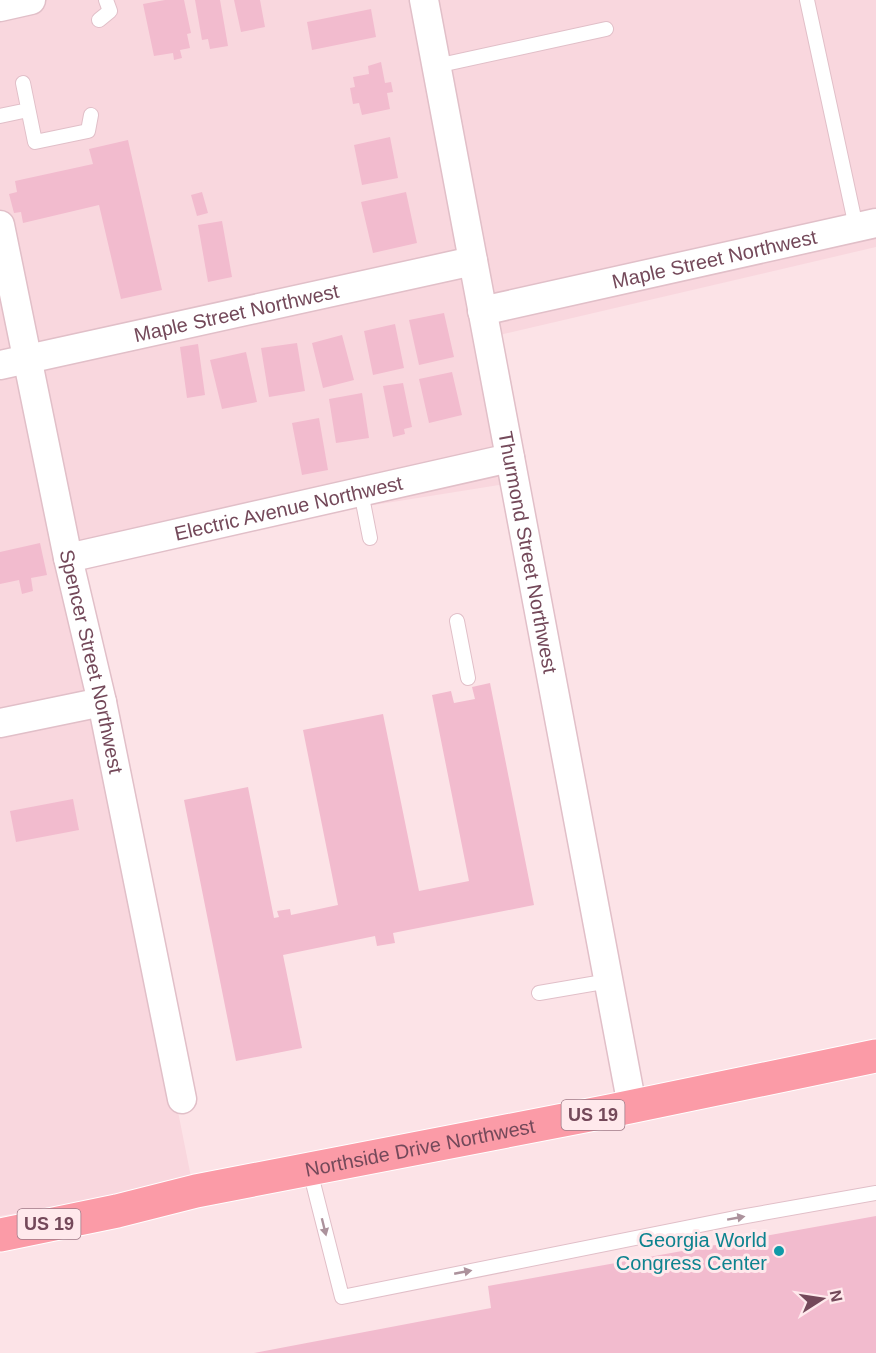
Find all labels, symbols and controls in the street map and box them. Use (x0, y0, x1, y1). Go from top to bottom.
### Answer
street label: Maple Street Northwest (610, 226, 819, 293)
street label: Maple Street Northwest (132, 280, 341, 346)
street label: Thurmond Street Northwest (494, 430, 561, 676)
street label: Electric Avenue Northwest (172, 472, 405, 545)
street label: Spencer Street Northwest (56, 548, 127, 776)
road number: US 19 (562, 1100, 624, 1130)
street label: Northside Drive Northwest (303, 1115, 537, 1181)
road number: US 19 (17, 1209, 80, 1239)
one-way arrow (727, 1213, 746, 1222)
one-way arrow (320, 1219, 329, 1237)
place label: Georgia World Congress Center (616, 1229, 767, 1274)
marker: Georgia World Congress Center (772, 1244, 786, 1258)
one-way arrow (453, 1267, 472, 1276)
north arrow (792, 1269, 852, 1329)
text: N (827, 1289, 846, 1303)

